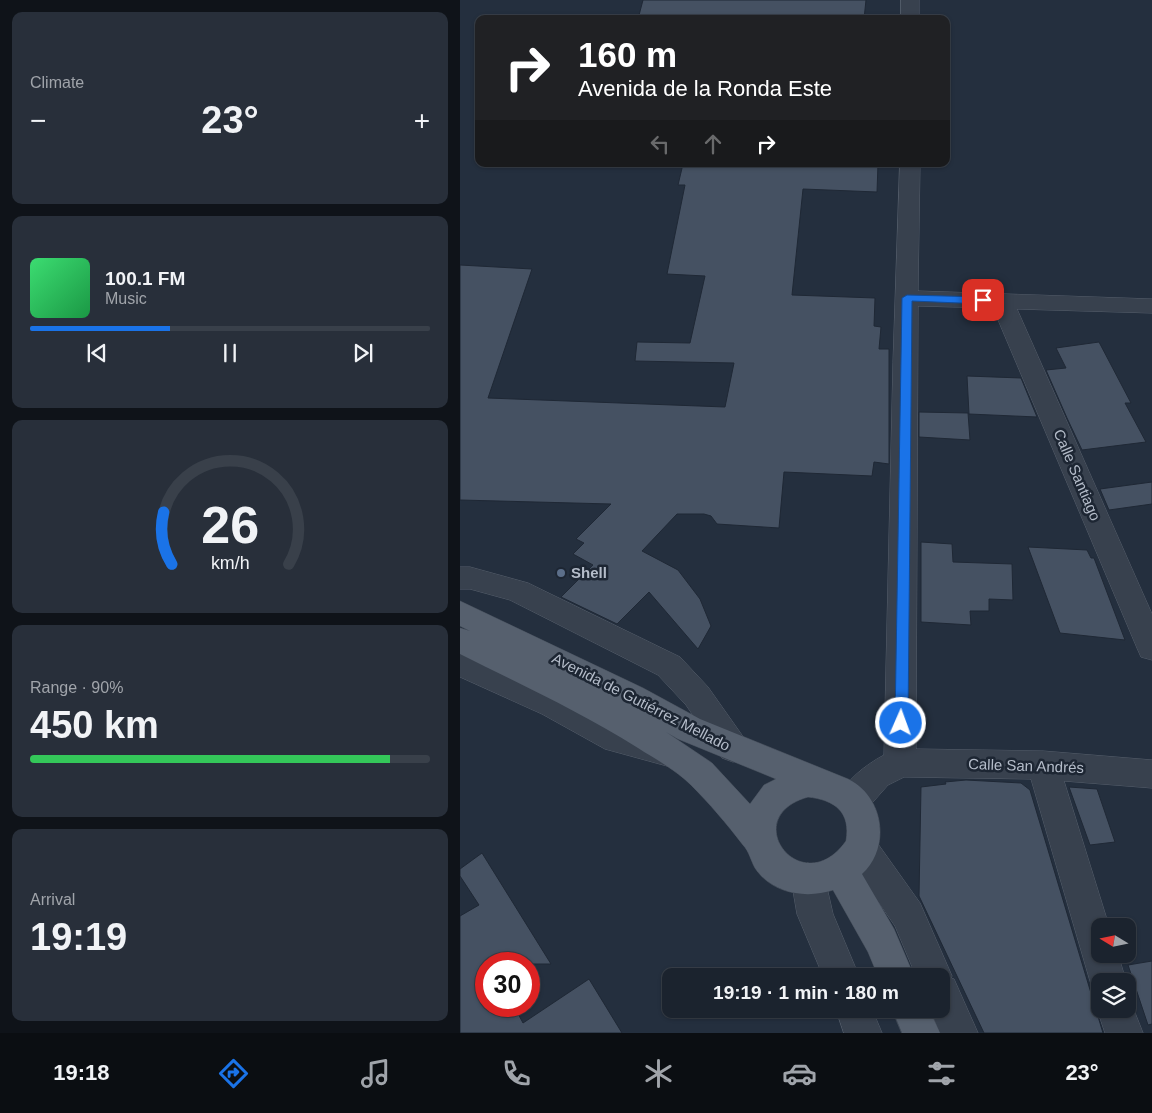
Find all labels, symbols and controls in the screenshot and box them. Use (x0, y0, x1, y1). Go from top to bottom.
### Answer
icon: right (495, 35, 560, 100)
text: 160 m (578, 35, 677, 74)
text: Climate (30, 74, 84, 91)
text: Avenida de la Ronda Este (578, 76, 832, 101)
text: 23° (201, 99, 259, 141)
text: − (30, 105, 46, 136)
text: + (414, 105, 430, 136)
icon: left (646, 130, 674, 158)
icon: ahead (699, 130, 727, 158)
icon: right (752, 130, 780, 158)
text: 100.1 FM (105, 268, 185, 289)
pin (962, 279, 1004, 321)
icon: arrive (969, 286, 997, 314)
text: Music (105, 290, 147, 307)
icon: previous (83, 339, 111, 367)
icon: pause (216, 339, 244, 367)
icon: next (349, 339, 377, 367)
street label: Calle Santiago (1051, 427, 1104, 523)
text: 26 (201, 496, 259, 554)
text: km/h (211, 553, 249, 573)
place label: Shell (571, 564, 607, 581)
marker: Shell (555, 567, 567, 579)
street label: Avenida de Gutiérrez Mellado (549, 649, 733, 754)
text: Range · 90% (30, 679, 123, 696)
position arrow (874, 696, 926, 748)
text: 450 km (30, 704, 159, 746)
street label: Calle San Andrés (968, 755, 1084, 776)
text: Arrival (30, 891, 75, 908)
text: 19:19 (30, 916, 127, 958)
north arrow (1091, 918, 1136, 962)
map controls (1091, 918, 1136, 1018)
speed limit sign: 30 (475, 952, 540, 1017)
button: layers (1091, 973, 1136, 1018)
text: 19:19 · 1 min · 180 m (713, 982, 899, 1003)
icon: directions (216, 1056, 251, 1091)
icon: music (358, 1056, 393, 1091)
icon: phone (499, 1056, 534, 1091)
icon: climate (641, 1056, 676, 1091)
icon: car (782, 1056, 817, 1091)
icon: filters (924, 1056, 959, 1091)
text: 19:18 (53, 1060, 110, 1085)
text: 23° (1065, 1060, 1099, 1085)

